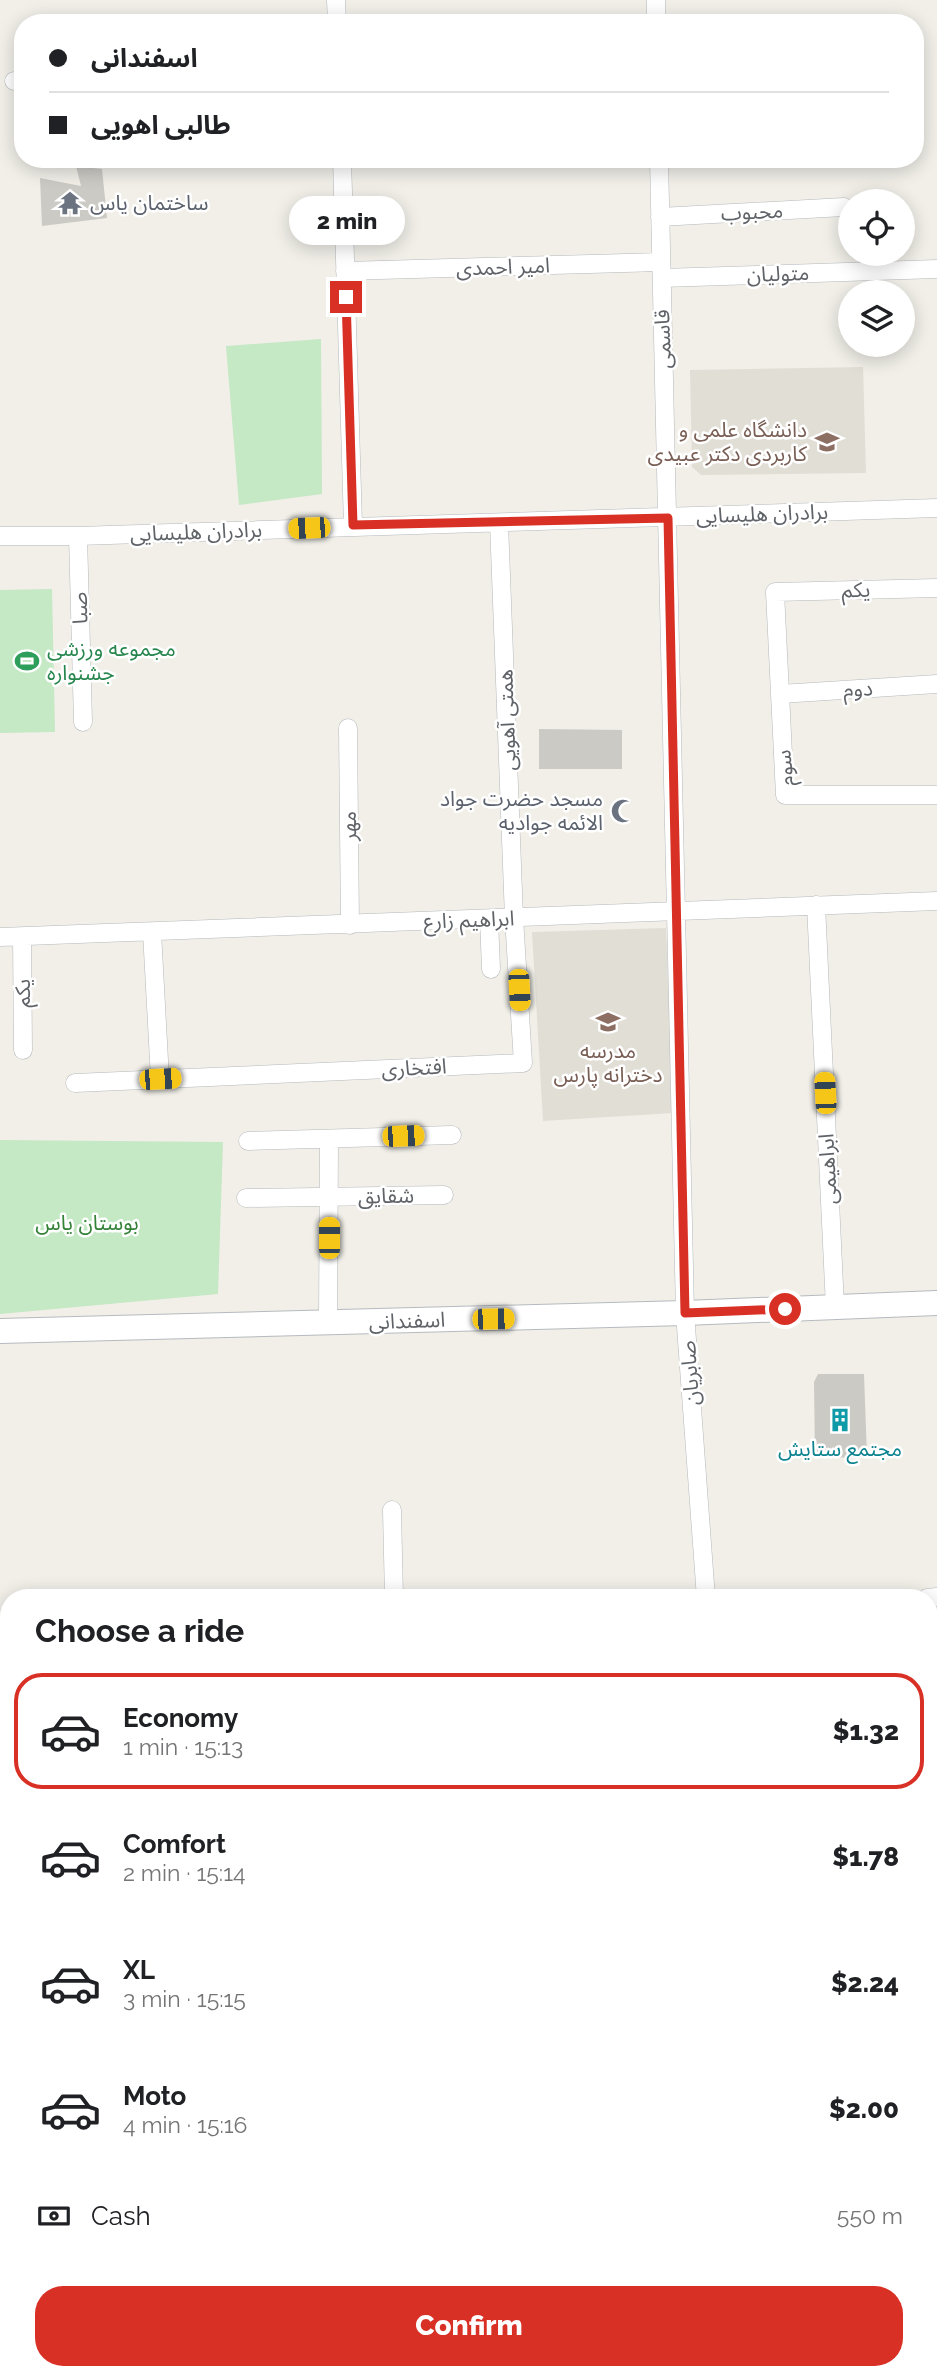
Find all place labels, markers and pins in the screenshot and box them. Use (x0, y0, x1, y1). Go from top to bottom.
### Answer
temple icon: ساختمان یاس (56, 189, 84, 217)
place label: ساختمان یاس (90, 190, 209, 215)
place label: دانشگاه علمی و کاربردی دکتر عبیدی (648, 417, 807, 466)
school or university icon: دانشگاه علمی و کاربردی دکتر عبیدی (813, 428, 841, 456)
place label: مجموعه ورزشی جشنواره (47, 636, 176, 685)
sports icon: مجموعه ورزشی جشنواره (13, 647, 41, 675)
place label: مسجد حضرت جواد الائمه جوادیه (440, 786, 603, 835)
mosque icon: مسجد حضرت جواد الائمه جوادیه (609, 797, 637, 825)
school or university icon: مدرسه دخترانه پارس (594, 1008, 622, 1036)
place label: مدرسه دخترانه پارس (553, 1038, 663, 1088)
building icon: مجتمع ستایش (826, 1406, 854, 1434)
place label: مجتمع ستایش (778, 1436, 902, 1464)

